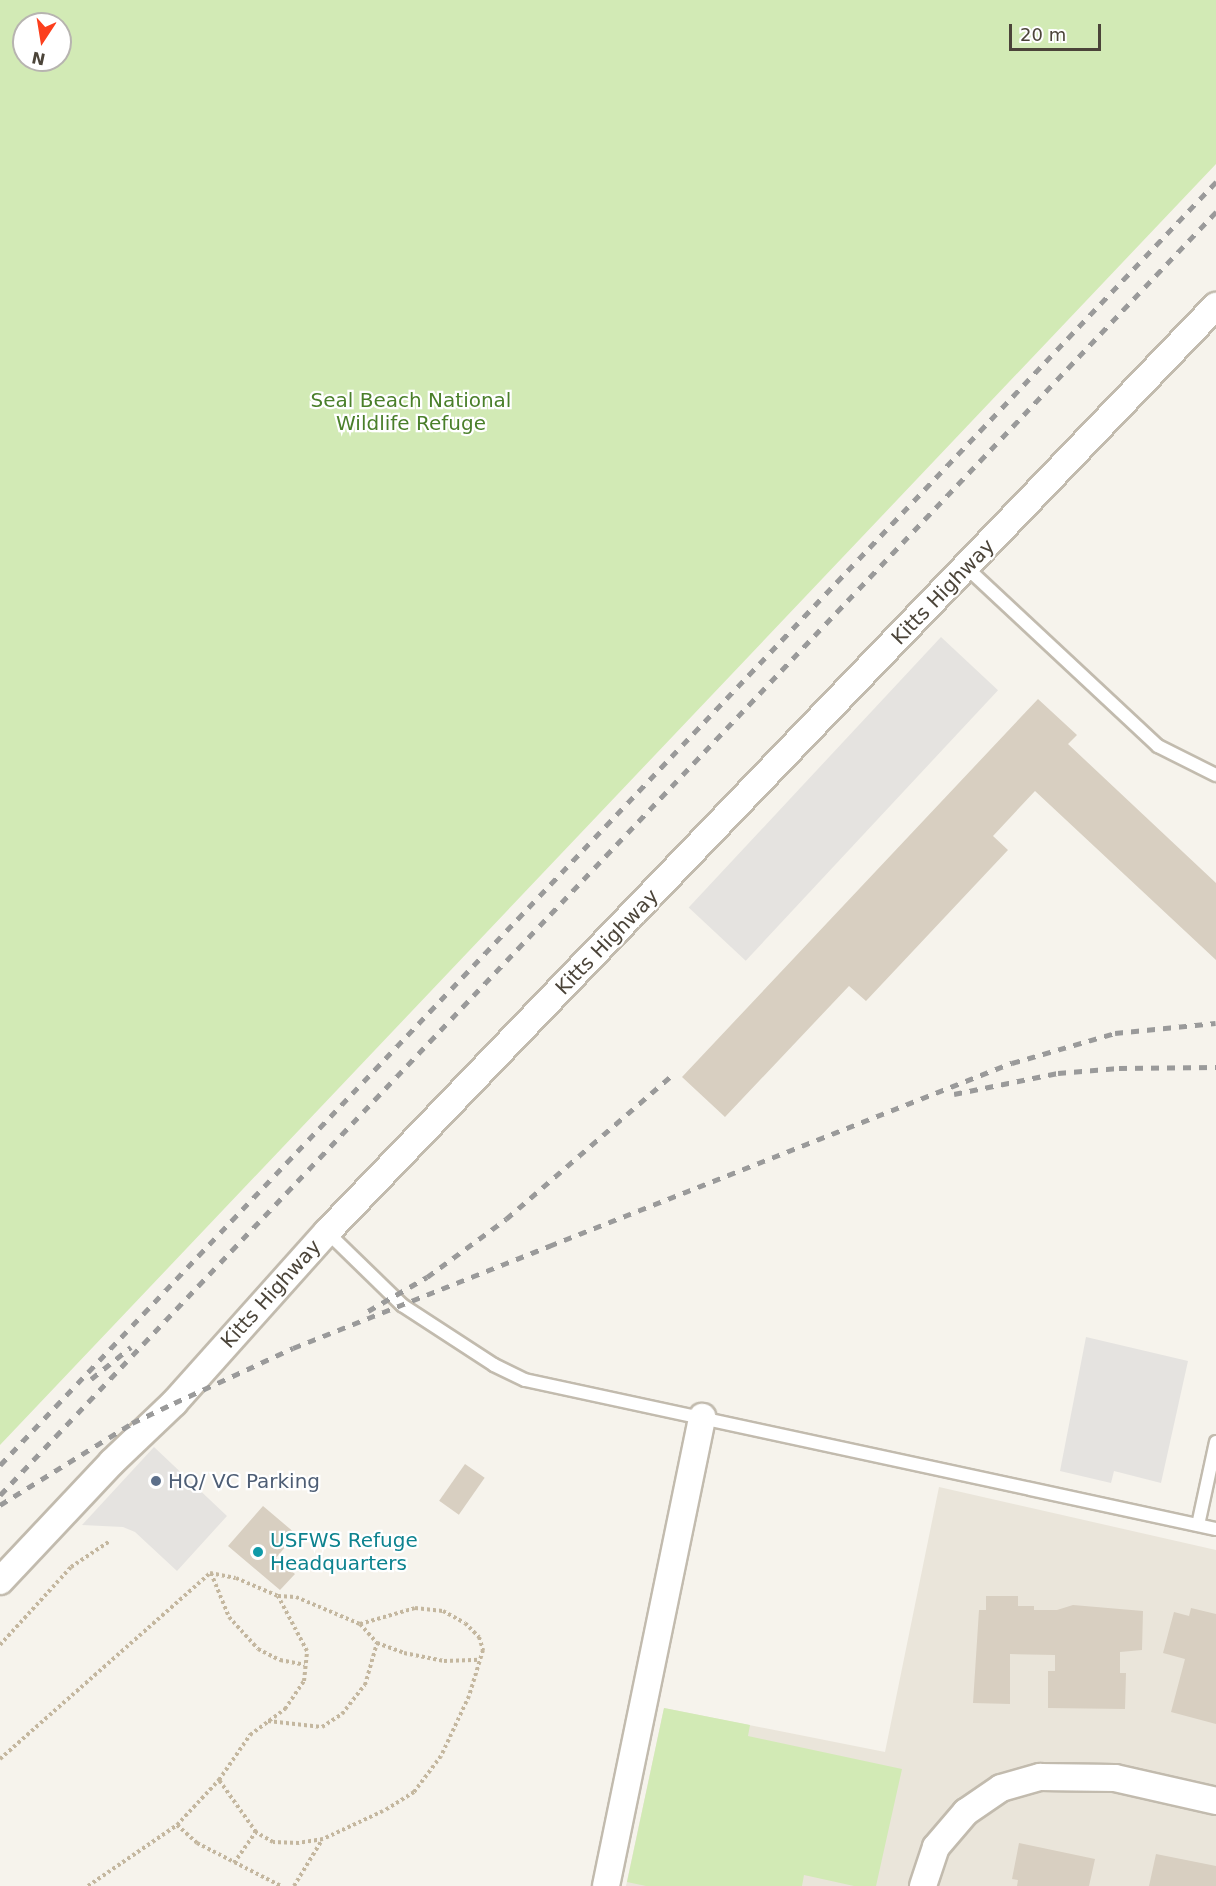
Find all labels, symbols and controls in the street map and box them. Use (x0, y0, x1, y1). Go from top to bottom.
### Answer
north arrow (12, 12, 72, 72)
scale bar (1012, 12, 1104, 50)
text: 20 m (1020, 24, 1066, 45)
text: N (30, 47, 47, 69)
park label: Seal Beach National Wildlife Refuge (311, 388, 511, 435)
street label: Kitts Highway (887, 534, 999, 650)
street label: Kitts Highway (551, 884, 663, 1000)
street label: Kitts Highway (216, 1235, 326, 1353)
place label: HQ/ VC Parking (168, 1469, 320, 1493)
marker: HQ/ VC Parking (149, 1474, 163, 1488)
place label: USFWS Refuge Headquarters (270, 1528, 418, 1575)
marker: USFWS Refuge Headquarters (251, 1545, 265, 1559)

